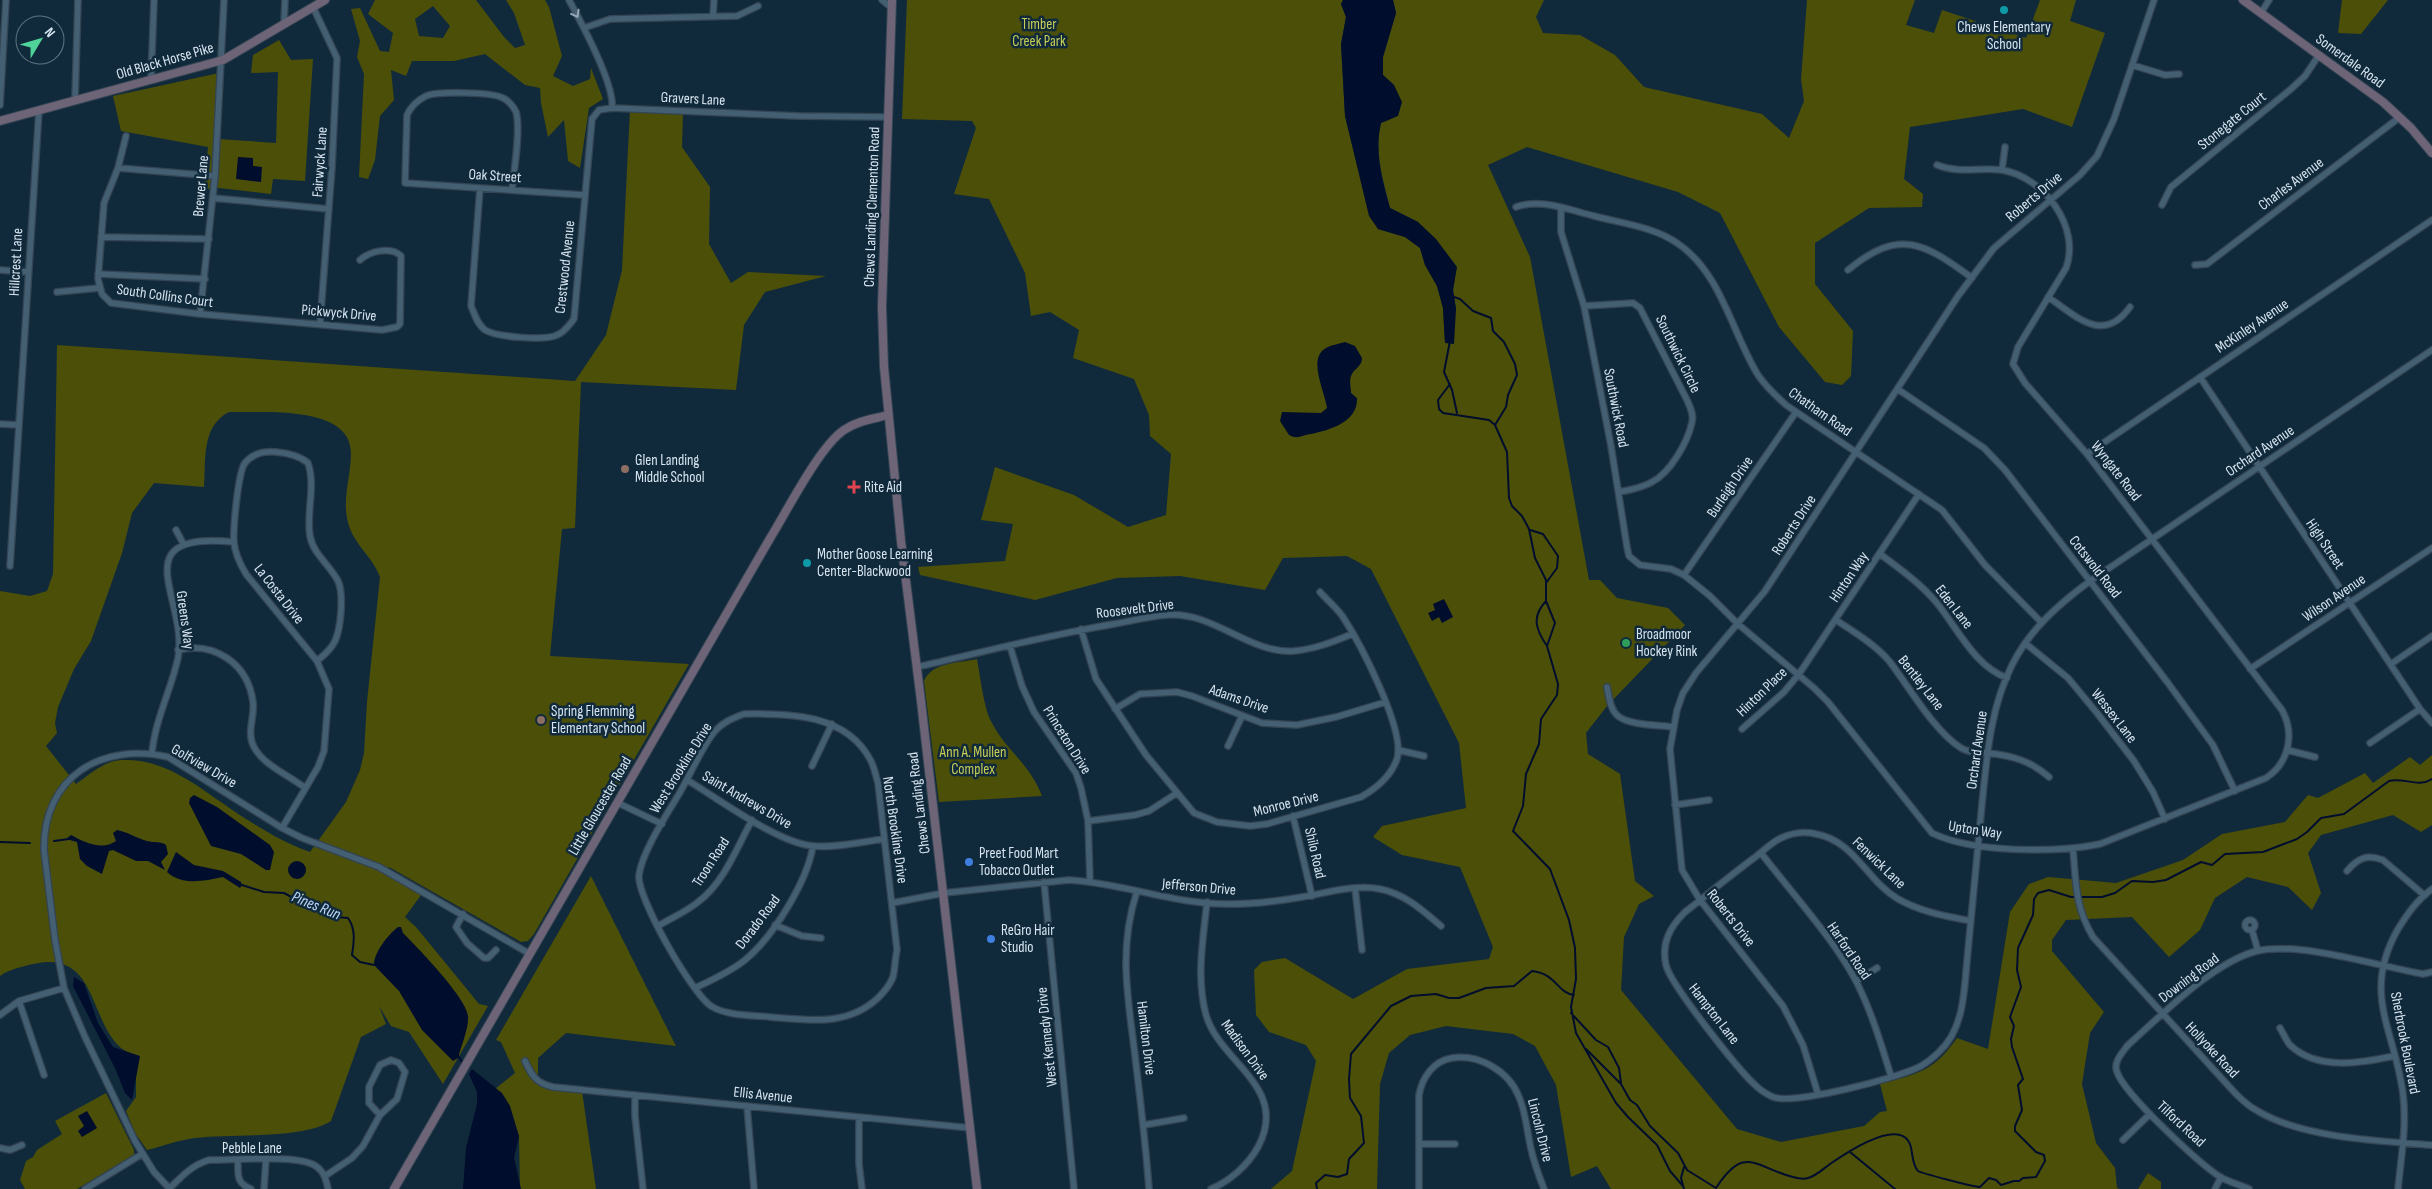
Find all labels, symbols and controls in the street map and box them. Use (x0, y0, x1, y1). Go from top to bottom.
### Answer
marker: Chews Elementary School (1998, 4, 2010, 16)
one-way arrow (570, 9, 580, 18)
north arrow (15, 15, 65, 65)
park label: Timber Creek Park (1012, 15, 1066, 51)
place label: Chews Elementary School (1957, 18, 2051, 54)
text: N (41, 24, 59, 40)
street label: Somerdale Road (2312, 30, 2388, 92)
street label: Old Black Horse Pike (114, 38, 216, 84)
street label: Stonegate Court (2194, 87, 2270, 154)
street label: Gravers Lane (660, 88, 726, 110)
street label: Fairwyck Lane (308, 126, 332, 198)
street label: Chews Landing Clementon Road (860, 127, 884, 287)
street label: Charles Avenue (2255, 153, 2327, 215)
street label: Brewer Lane (189, 155, 213, 217)
street label: Oak Street (468, 165, 522, 187)
street label: Roberts Drive (2002, 168, 2066, 226)
street label: Crestwood Avenue (551, 220, 579, 314)
street label: Hillcrest Lane (5, 227, 27, 297)
street label: South Collins Court (116, 280, 215, 312)
street label: McKinley Avenue (2212, 294, 2292, 358)
street label: Pickwyck Drive (301, 300, 377, 326)
street label: Southwick Circle (1651, 312, 1705, 396)
street label: Southwick Road (1599, 367, 1633, 449)
street label: Chatham Road (1785, 383, 1855, 441)
street label: Orchard Avenue (2222, 421, 2298, 481)
street label: Wyngate Road (2087, 437, 2145, 505)
place label: Glen Landing Middle School (635, 451, 705, 487)
street label: Burleigh Drive (1703, 453, 1757, 521)
marker: Glen Landing Middle School (619, 463, 631, 475)
place label: Rite Aid (864, 478, 902, 497)
marker: Rite Aid (848, 481, 860, 493)
street label: Roberts Drive (1767, 491, 1821, 559)
street label: High Street (2301, 515, 2349, 573)
street label: Cotswold Road (2065, 532, 2125, 602)
place label: Mother Goose Learning Center-Blackwood (817, 545, 933, 581)
street label: Hinton Way (1825, 548, 1873, 606)
marker: Mother Goose Learning Center-Blackwood (801, 557, 813, 569)
street label: La Costa Drive (250, 560, 308, 628)
street label: Wilson Avenue (2299, 570, 2369, 626)
street label: Eden Lane (1931, 581, 1977, 633)
street label: Greens Way (172, 590, 199, 651)
street label: Roosevelt Drive (1095, 595, 1175, 623)
place label: Broadmoor Hockey Rink (1636, 625, 1698, 661)
marker: Broadmoor Hockey Rink (1620, 637, 1632, 649)
street label: Bentley Lane (1894, 652, 1948, 714)
street label: Hinton Place (1733, 663, 1791, 721)
street label: Adams Drive (1206, 680, 1271, 718)
street label: Wessex Lane (2087, 685, 2141, 747)
place label: Spring Flemming Elementary School (551, 702, 645, 738)
street label: Princeton Drive (1038, 702, 1096, 778)
street label: Orchard Avenue (1962, 710, 1992, 790)
marker: Spring Flemming Elementary School (535, 714, 547, 726)
street label: West Brookline Drive (645, 719, 717, 817)
street label: Golfview Drive (168, 740, 240, 792)
park label: Ann A. Mullen Complex (939, 743, 1006, 779)
street label: Chews Landing Road (903, 751, 935, 855)
street label: Little Gloucester Road (564, 753, 636, 859)
street label: Saint Andrews Drive (699, 767, 795, 833)
street label: North Brookline Drive (878, 775, 912, 885)
street label: Monroe Drive (1251, 787, 1321, 821)
street label: Upton Way (1947, 816, 2003, 844)
street label: Shilo Road (1300, 826, 1330, 880)
street label: Fenwick Lane (1848, 833, 1910, 893)
street label: Troon Road (688, 834, 734, 890)
place label: Preet Food Mart Tobacco Outlet (979, 844, 1059, 880)
marker: Preet Food Mart Tobacco Outlet (963, 856, 975, 868)
street label: Jefferson Drive (1160, 874, 1237, 900)
street label: Roberts Drive (1703, 885, 1759, 951)
water label: Pines Run (289, 888, 344, 924)
street label: Dorado Road (731, 891, 785, 953)
street label: Harford Road (1823, 918, 1875, 984)
place label: ReGro Hair Studio (1001, 921, 1055, 957)
marker: ReGro Hair Studio (985, 933, 997, 945)
street label: Downing Road (2155, 949, 2223, 1007)
street label: Hampton Lane (1684, 980, 1744, 1048)
street label: West Kennedy Drive (1032, 986, 1062, 1088)
street label: Sherbrook Boulevard (2386, 990, 2424, 1096)
street label: Hamilton Drive (1132, 1000, 1160, 1076)
street label: Madison Drive (1217, 1016, 1273, 1084)
street label: Hollyoke Road (2181, 1018, 2243, 1082)
street label: Ellis Avenue (733, 1082, 793, 1108)
street label: Lincoln Drive (1523, 1096, 1557, 1164)
street label: Tilford Road (2153, 1097, 2209, 1151)
street label: Pebble Lane (222, 1139, 282, 1158)

